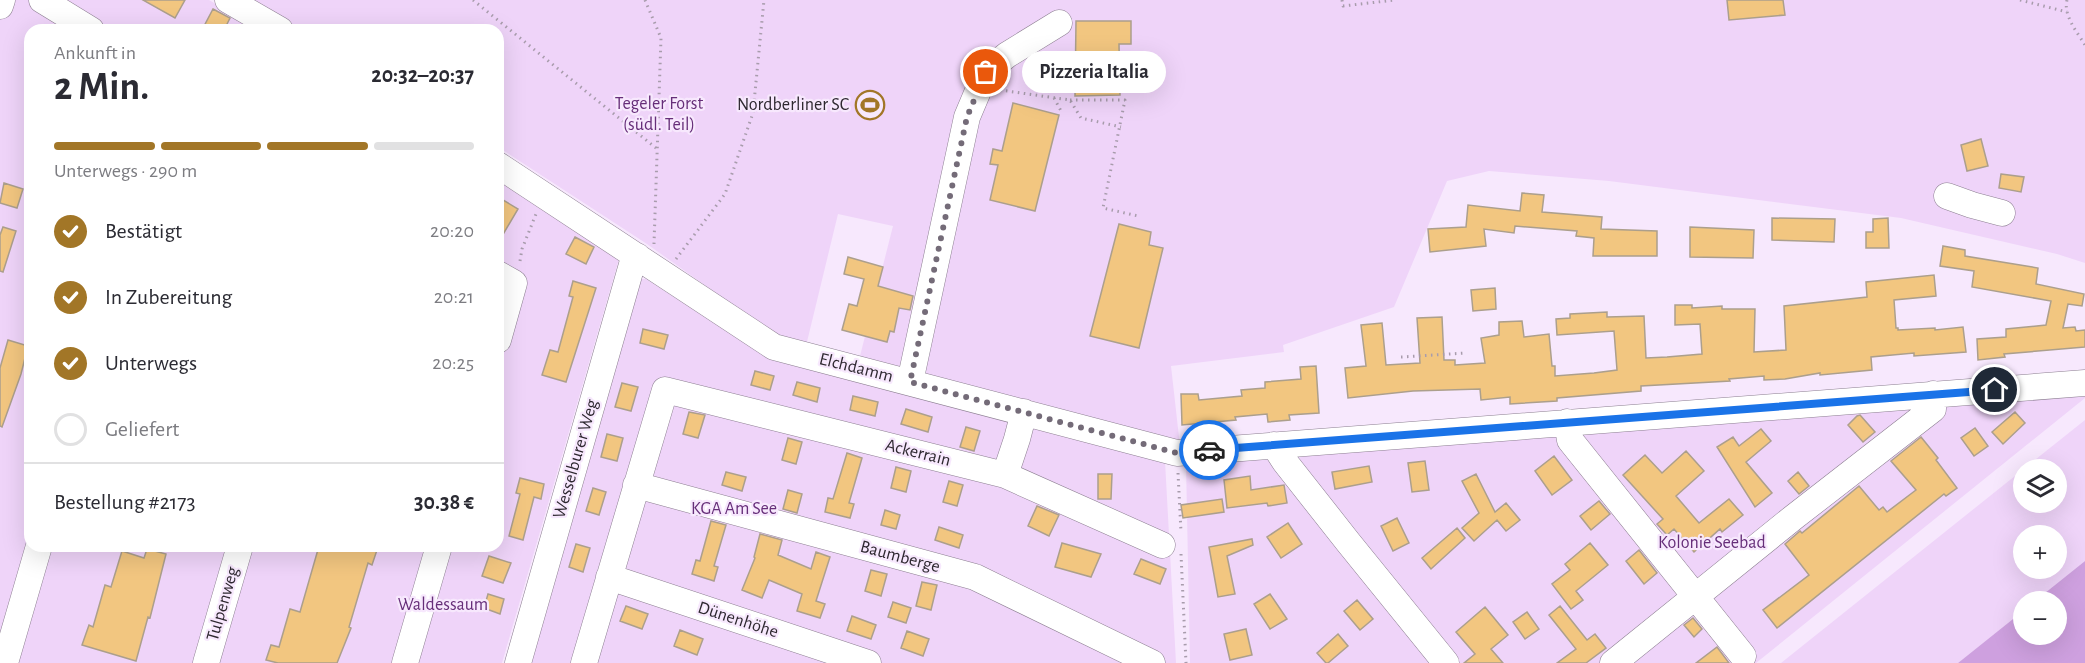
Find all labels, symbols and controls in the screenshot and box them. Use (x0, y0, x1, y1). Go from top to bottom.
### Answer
text: Ankunft in (54, 43, 136, 63)
pin (960, 46, 1011, 97)
callout: Pizzeria Italia (1022, 51, 1166, 93)
icon: bag (969, 55, 1002, 88)
text: Pizzeria Italia (1039, 62, 1149, 82)
text: 20:32–20:37 (371, 64, 474, 86)
text: 2 Min. (54, 68, 149, 107)
sports icon: Nordberliner SC (854, 89, 886, 121)
park label: Tegeler Forst (südl. Teil) (615, 95, 703, 134)
place label: Nordberliner SC (737, 96, 849, 114)
text: Unterwegs · 290 m (54, 161, 197, 181)
icon: check (54, 215, 87, 248)
text: Bestätigt (105, 220, 182, 242)
text: 20:20 (430, 221, 474, 241)
icon: check (54, 281, 87, 314)
text: In Zubereitung (105, 286, 232, 308)
text: 20:21 (434, 287, 474, 307)
icon: check (54, 347, 87, 380)
street label: Elchdamm (817, 350, 895, 386)
text: Unterwegs (105, 352, 197, 374)
text: 20:25 (432, 353, 474, 373)
pin (1969, 364, 2020, 415)
icon: home (1978, 373, 2011, 406)
street label: Wesselburer Weg (550, 397, 602, 521)
text: Geliefert (105, 418, 179, 440)
courier (1179, 420, 1239, 480)
icon: car (1193, 434, 1226, 467)
street label: Ackerrain (883, 436, 953, 470)
map controls (2013, 459, 2067, 645)
button: layers (2013, 459, 2067, 513)
text: Bestellung #2173 (54, 491, 195, 513)
text: 30.38 € (414, 491, 474, 513)
park label: KGA Am See (691, 500, 777, 518)
button: + (2013, 525, 2067, 579)
park label: Kolonie Seebad (1658, 534, 1766, 552)
street label: Baumberge (858, 538, 942, 576)
street label: Tulpenweg (204, 565, 242, 643)
button: − (2013, 591, 2067, 645)
park label: Waldessaum (398, 596, 488, 614)
street label: Dünenhöhe (696, 599, 780, 641)

